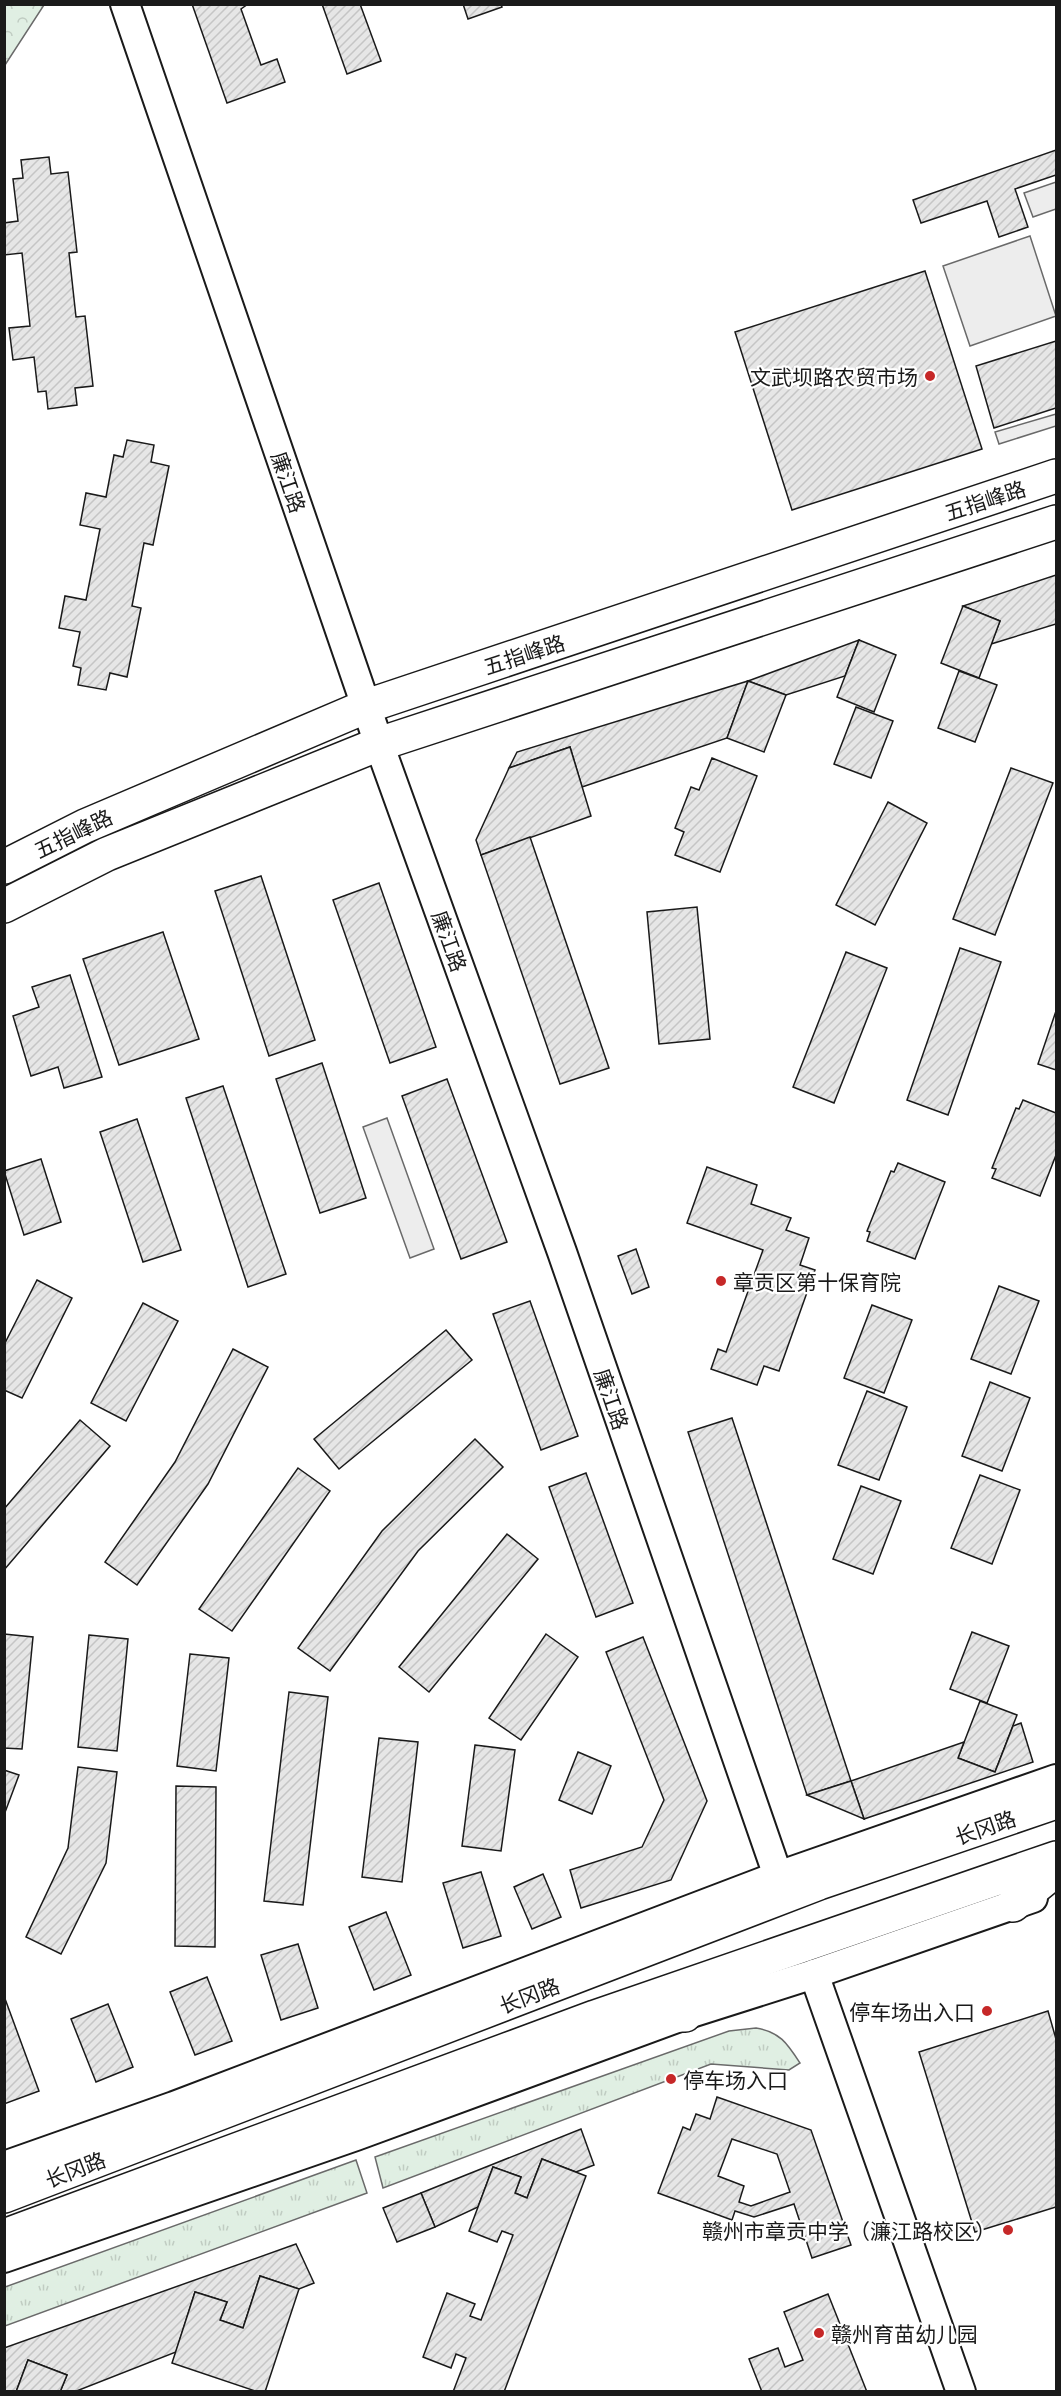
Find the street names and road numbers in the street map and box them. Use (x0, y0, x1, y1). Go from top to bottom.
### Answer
street label: 廉江路 (267, 448, 311, 516)
street label: 五指峰路 (941, 475, 1029, 525)
street label: 五指峰路 (480, 629, 568, 679)
street label: 五指峰路 (30, 803, 116, 863)
street label: 廉江路 (427, 907, 473, 975)
street label: 廉江路 (590, 1365, 634, 1433)
street label: 长冈路 (951, 1805, 1019, 1849)
street label: 长冈路 (495, 1972, 563, 2018)
street label: 长冈路 (41, 2146, 109, 2192)

